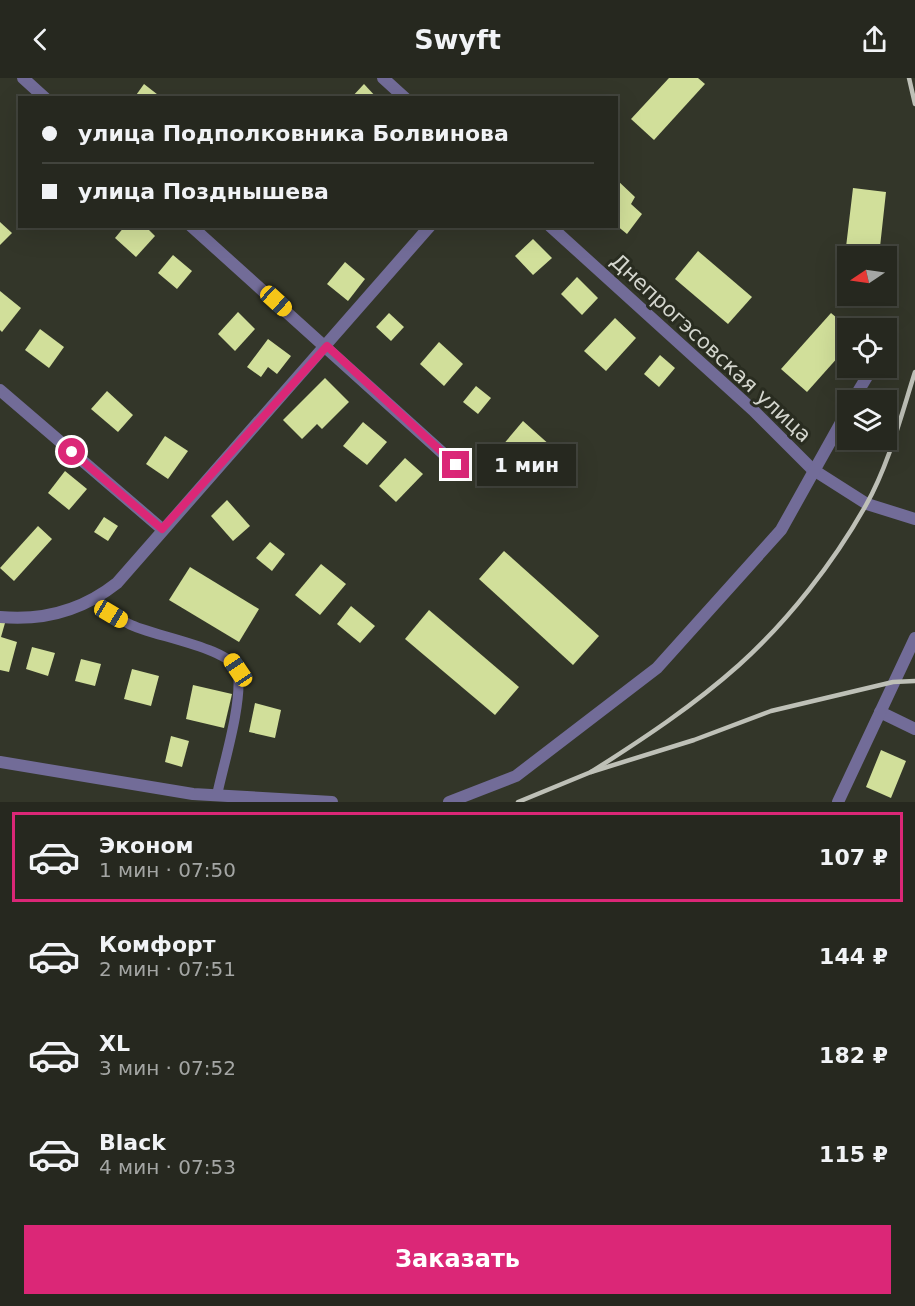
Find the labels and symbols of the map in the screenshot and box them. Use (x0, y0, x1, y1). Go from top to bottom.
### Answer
north arrow (837, 246, 897, 306)
street label: Днепрогэсовская улица (606, 249, 816, 447)
car (257, 282, 295, 320)
route start (58, 438, 85, 465)
callout: 1 мин (477, 444, 576, 486)
route end (442, 451, 469, 478)
car (91, 597, 131, 631)
car (220, 650, 256, 690)

